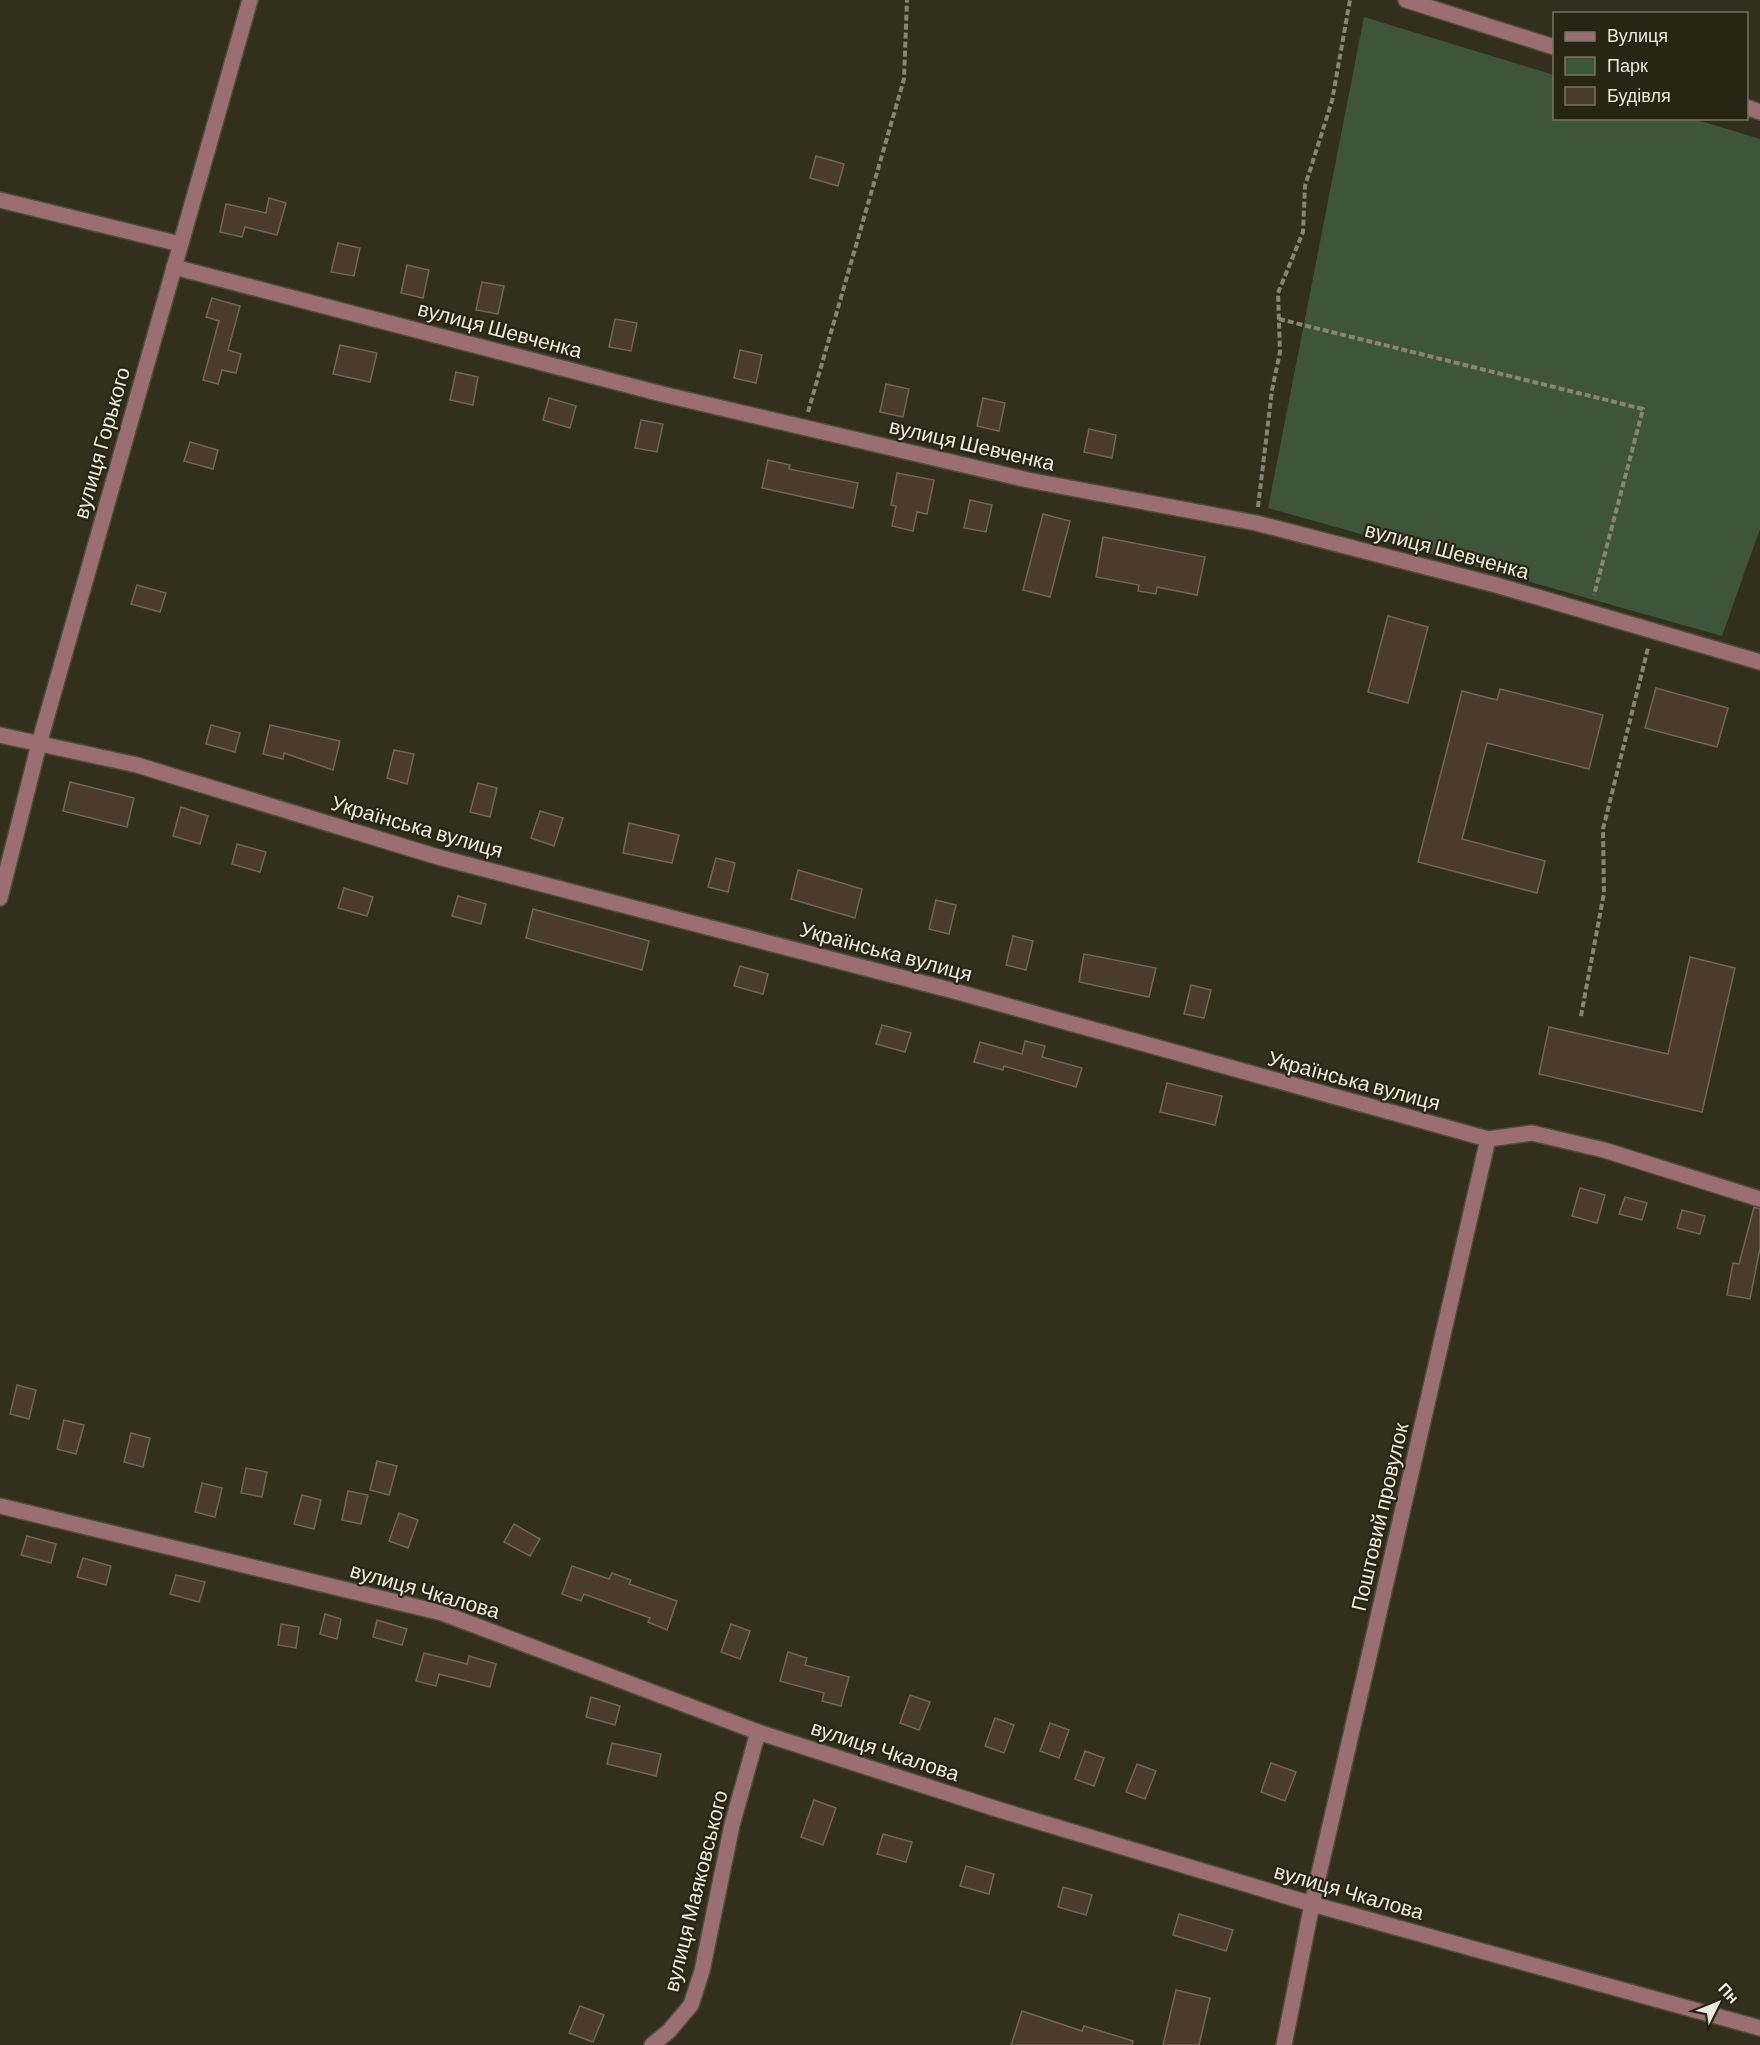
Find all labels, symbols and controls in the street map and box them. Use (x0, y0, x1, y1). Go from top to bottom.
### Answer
legend (1553, 12, 1748, 120)
text: Вулиця (1607, 24, 1668, 46)
text: Парк (1607, 54, 1648, 76)
text: Будівля (1607, 84, 1671, 106)
street label: вулиця Шевченка (416, 295, 586, 363)
street label: вулиця Горького (67, 364, 134, 521)
street label: вулиця Шевченка (887, 412, 1058, 475)
street label: вулиця Шевченка (1363, 516, 1533, 584)
street label: Українська вулиця (329, 789, 506, 862)
street label: Українська вулиця (797, 916, 975, 986)
street label: Українська вулиця (1265, 1045, 1443, 1115)
street label: Поштовий провулок (1345, 1419, 1413, 1613)
street label: вулиця Чкалова (348, 1556, 503, 1623)
street label: вулиця Чкалова (808, 1714, 963, 1785)
street label: вулиця Маяковського (657, 1787, 732, 1994)
street label: вулиця Чкалова (1272, 1857, 1427, 1924)
north arrow (1688, 1973, 1748, 2033)
text: Пн (1715, 1978, 1744, 2007)

